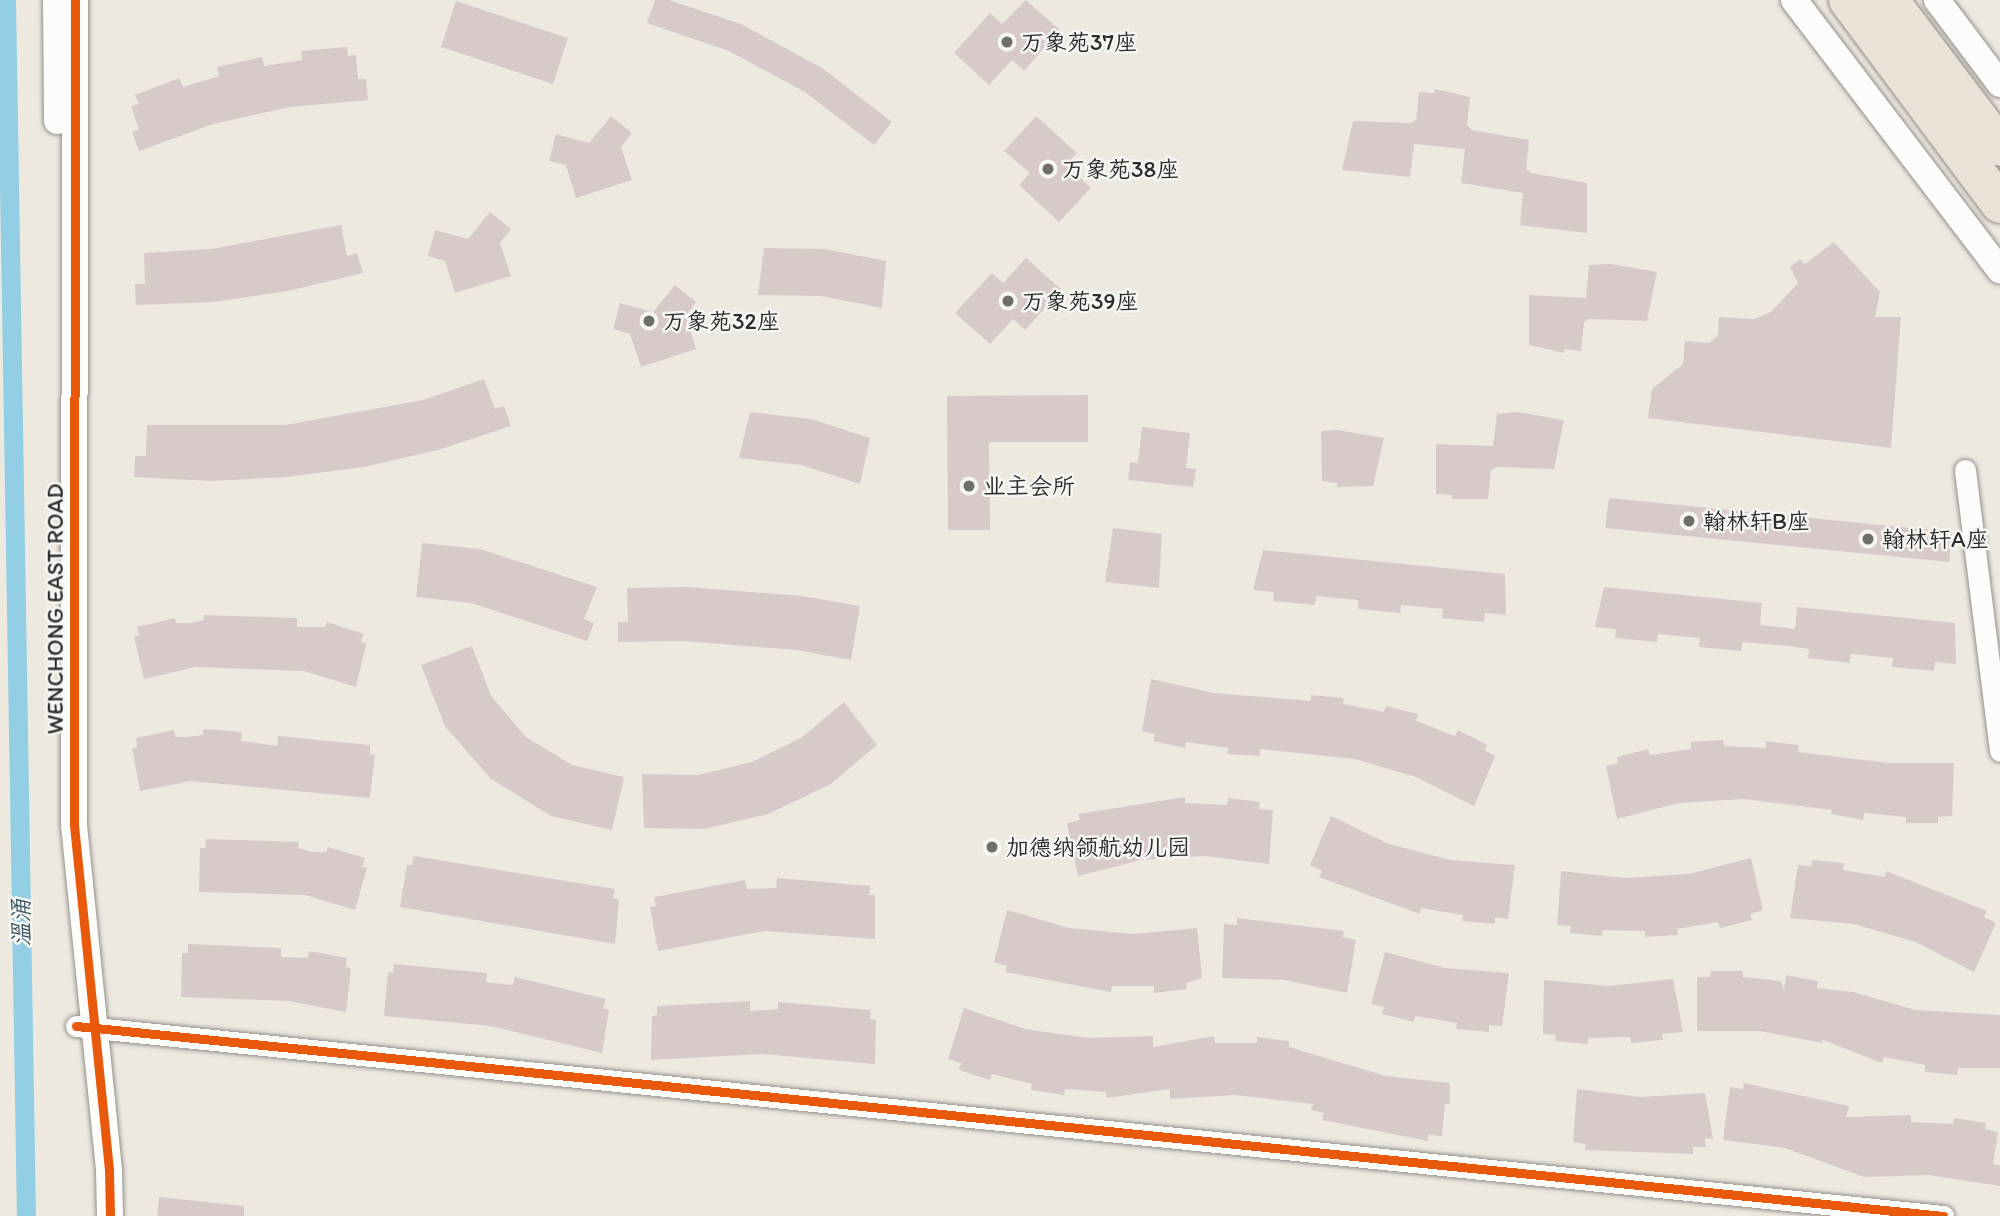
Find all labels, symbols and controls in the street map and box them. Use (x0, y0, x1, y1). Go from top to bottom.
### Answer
place label: 万象苑37座 (1021, 28, 1137, 56)
marker: 万象苑37座 (999, 34, 1015, 50)
place label: 万象苑38座 (1062, 155, 1179, 183)
marker: 万象苑38座 (1040, 161, 1056, 177)
place label: 万象苑39座 (1022, 287, 1139, 315)
marker: 万象苑39座 (1000, 293, 1016, 309)
place label: 万象苑32座 (663, 307, 780, 335)
marker: 万象苑32座 (641, 313, 657, 329)
place label: 业主会所 (983, 472, 1075, 500)
marker: 业主会所 (961, 478, 977, 494)
street label: WENCHONG EAST ROAD (41, 484, 69, 734)
place label: 翰林轩B座 (1703, 507, 1810, 535)
marker: 翰林轩B座 (1681, 513, 1697, 529)
place label: 翰林轩A座 (1882, 525, 1989, 553)
marker: 翰林轩A座 (1860, 531, 1876, 547)
place label: 加德纳领航幼儿园 (1006, 833, 1190, 861)
marker: 加德纳领航幼儿园 (984, 839, 1000, 855)
water label: 温涌 (6, 899, 36, 947)

